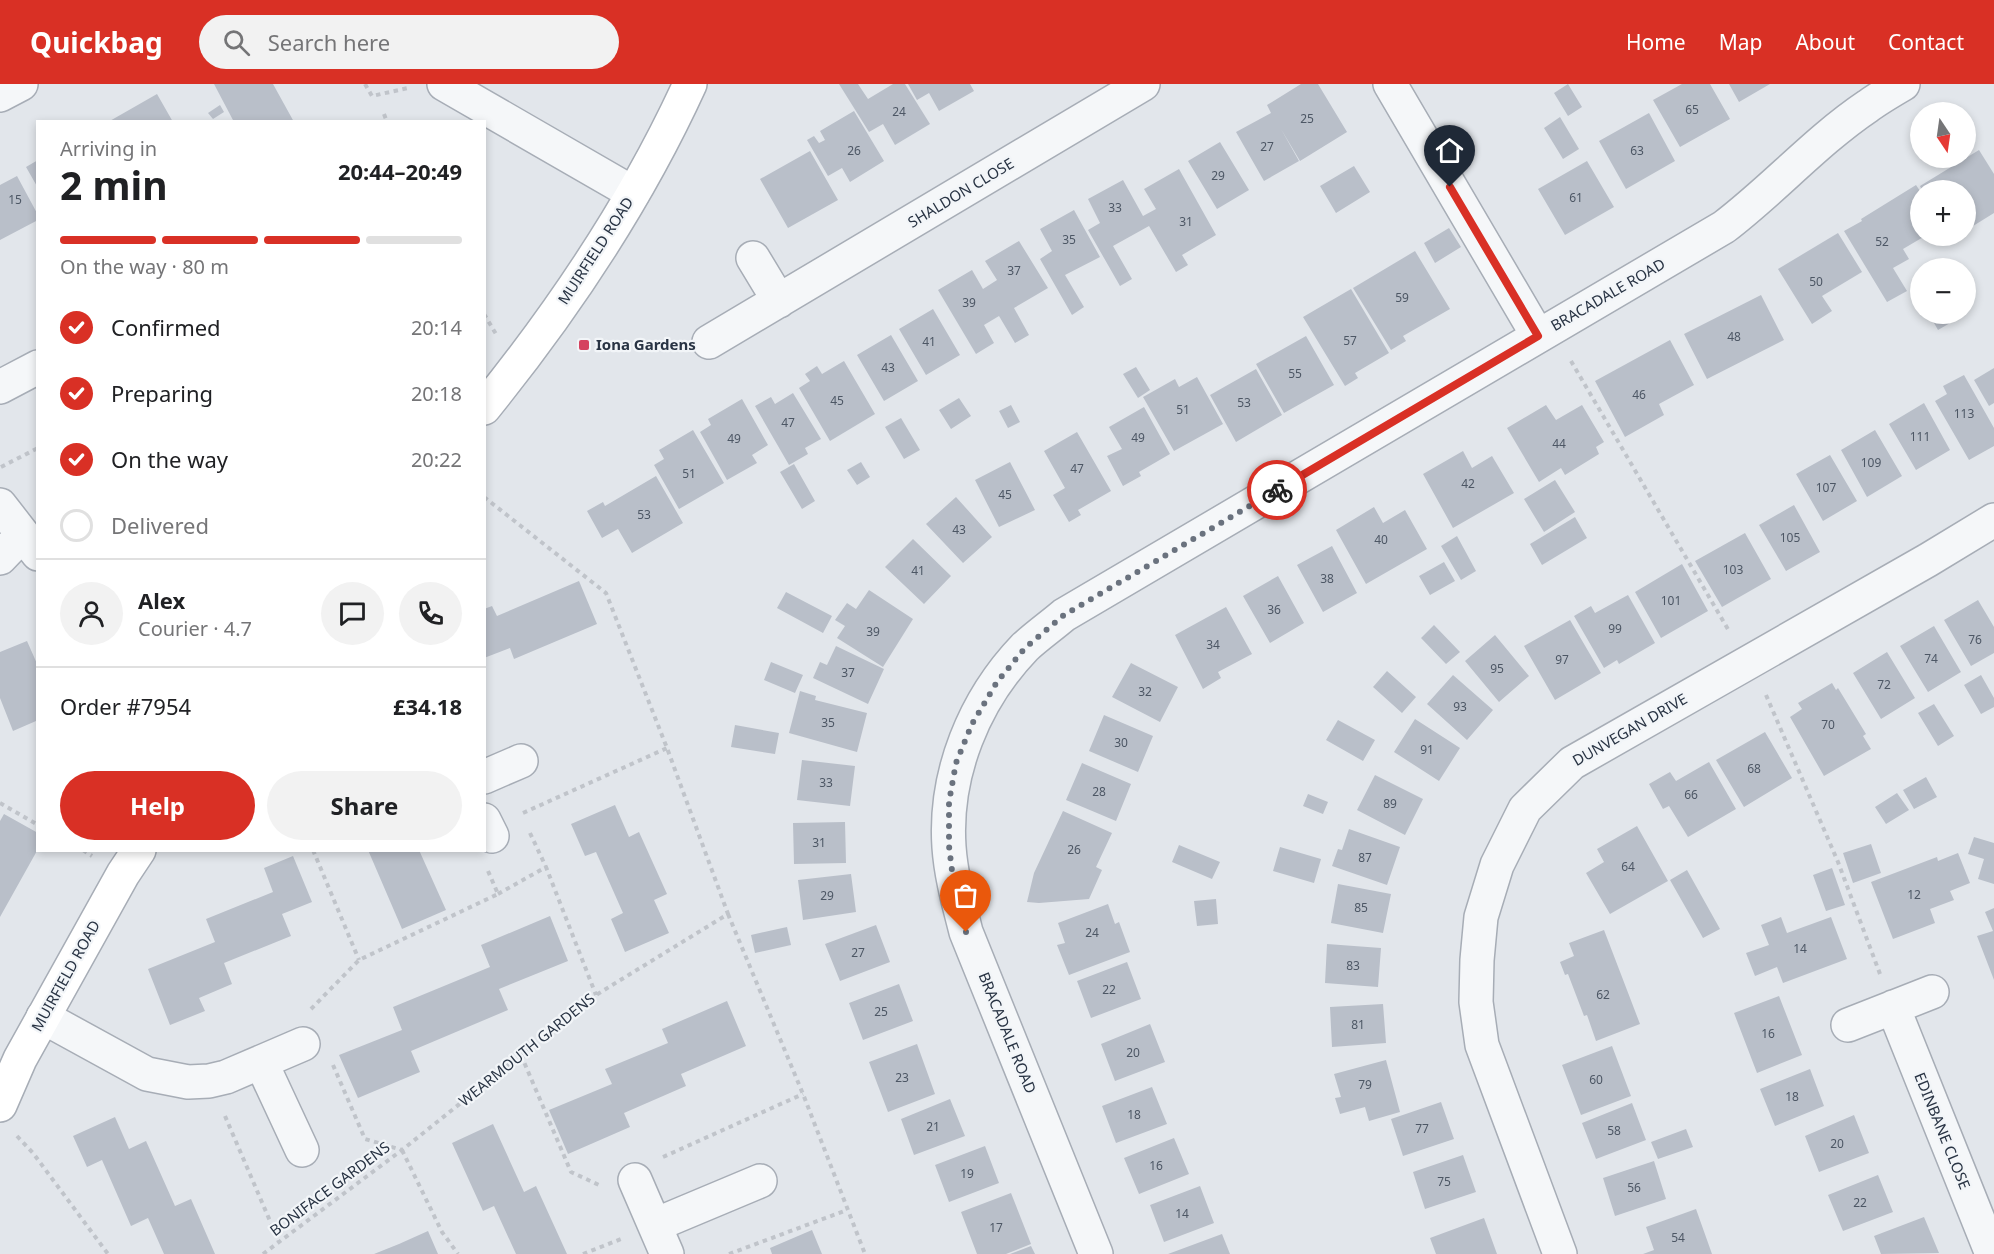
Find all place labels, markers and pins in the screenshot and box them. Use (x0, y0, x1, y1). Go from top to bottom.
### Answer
pin (1424, 125, 1475, 187)
place label: Iona Gardens (596, 334, 696, 354)
marker: Iona Gardens (577, 338, 591, 352)
pin (940, 870, 991, 932)

